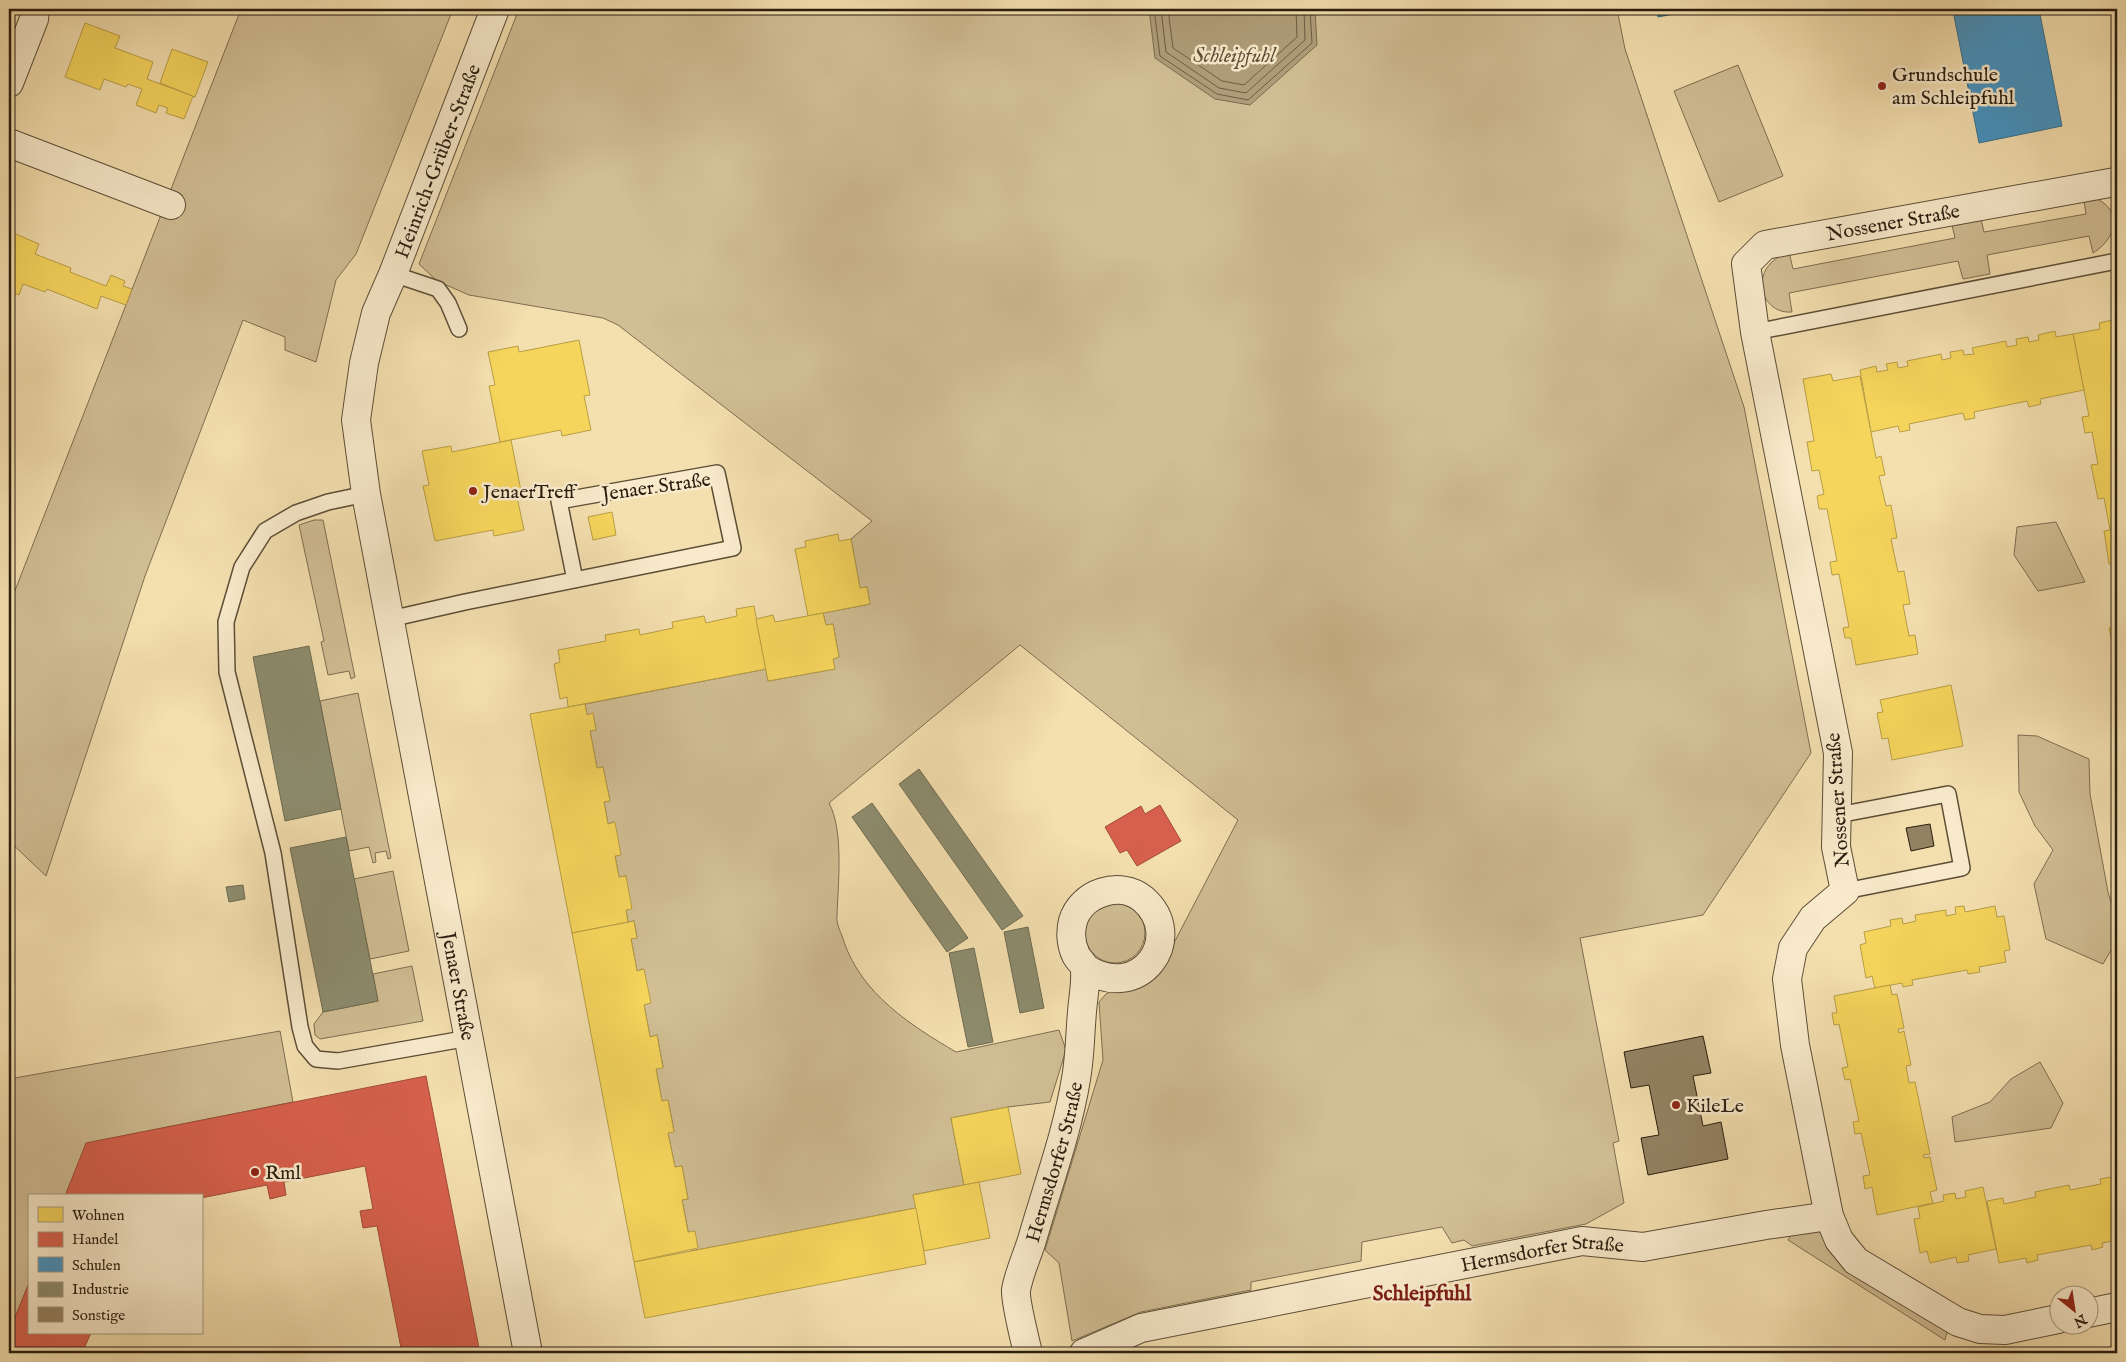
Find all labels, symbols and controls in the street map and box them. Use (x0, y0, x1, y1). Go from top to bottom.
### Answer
water label: Schleipfuhl (1193, 43, 1277, 70)
street label: Heinrich-Grüber-Straße (390, 61, 487, 262)
place label: Grundschule am Schleipfuhl (1892, 63, 2015, 111)
marker: Grundschule am Schleipfuhl (1876, 80, 1888, 92)
street label: Nossener Straße (1825, 199, 1962, 248)
street label: Jenaer Straße (598, 467, 712, 508)
place label: JenaerTreff (481, 480, 577, 505)
marker: JenaerTreff (467, 485, 479, 497)
street label: Nossener Straße (1821, 732, 1856, 868)
street label: Jenaer Straße (435, 928, 480, 1043)
street label: Hermsdorfer Straße (1021, 1080, 1089, 1245)
place label: KileLe (1686, 1094, 1744, 1119)
marker: KileLe (1670, 1099, 1682, 1111)
place label: Rml (265, 1161, 302, 1186)
marker: Rml (249, 1166, 261, 1178)
legend (28, 1194, 202, 1334)
text: Wohnen (72, 1206, 124, 1225)
text: Handel (72, 1230, 119, 1249)
street label: Hermsdorfer Straße (1459, 1230, 1625, 1279)
text: Schulen (72, 1256, 121, 1275)
text: Industrie (72, 1280, 129, 1299)
district label: Schleipfuhl (1373, 1281, 1473, 1308)
north arrow (2048, 1284, 2098, 1334)
text: Sonstige (72, 1306, 125, 1325)
text: N (2070, 1309, 2091, 1331)

